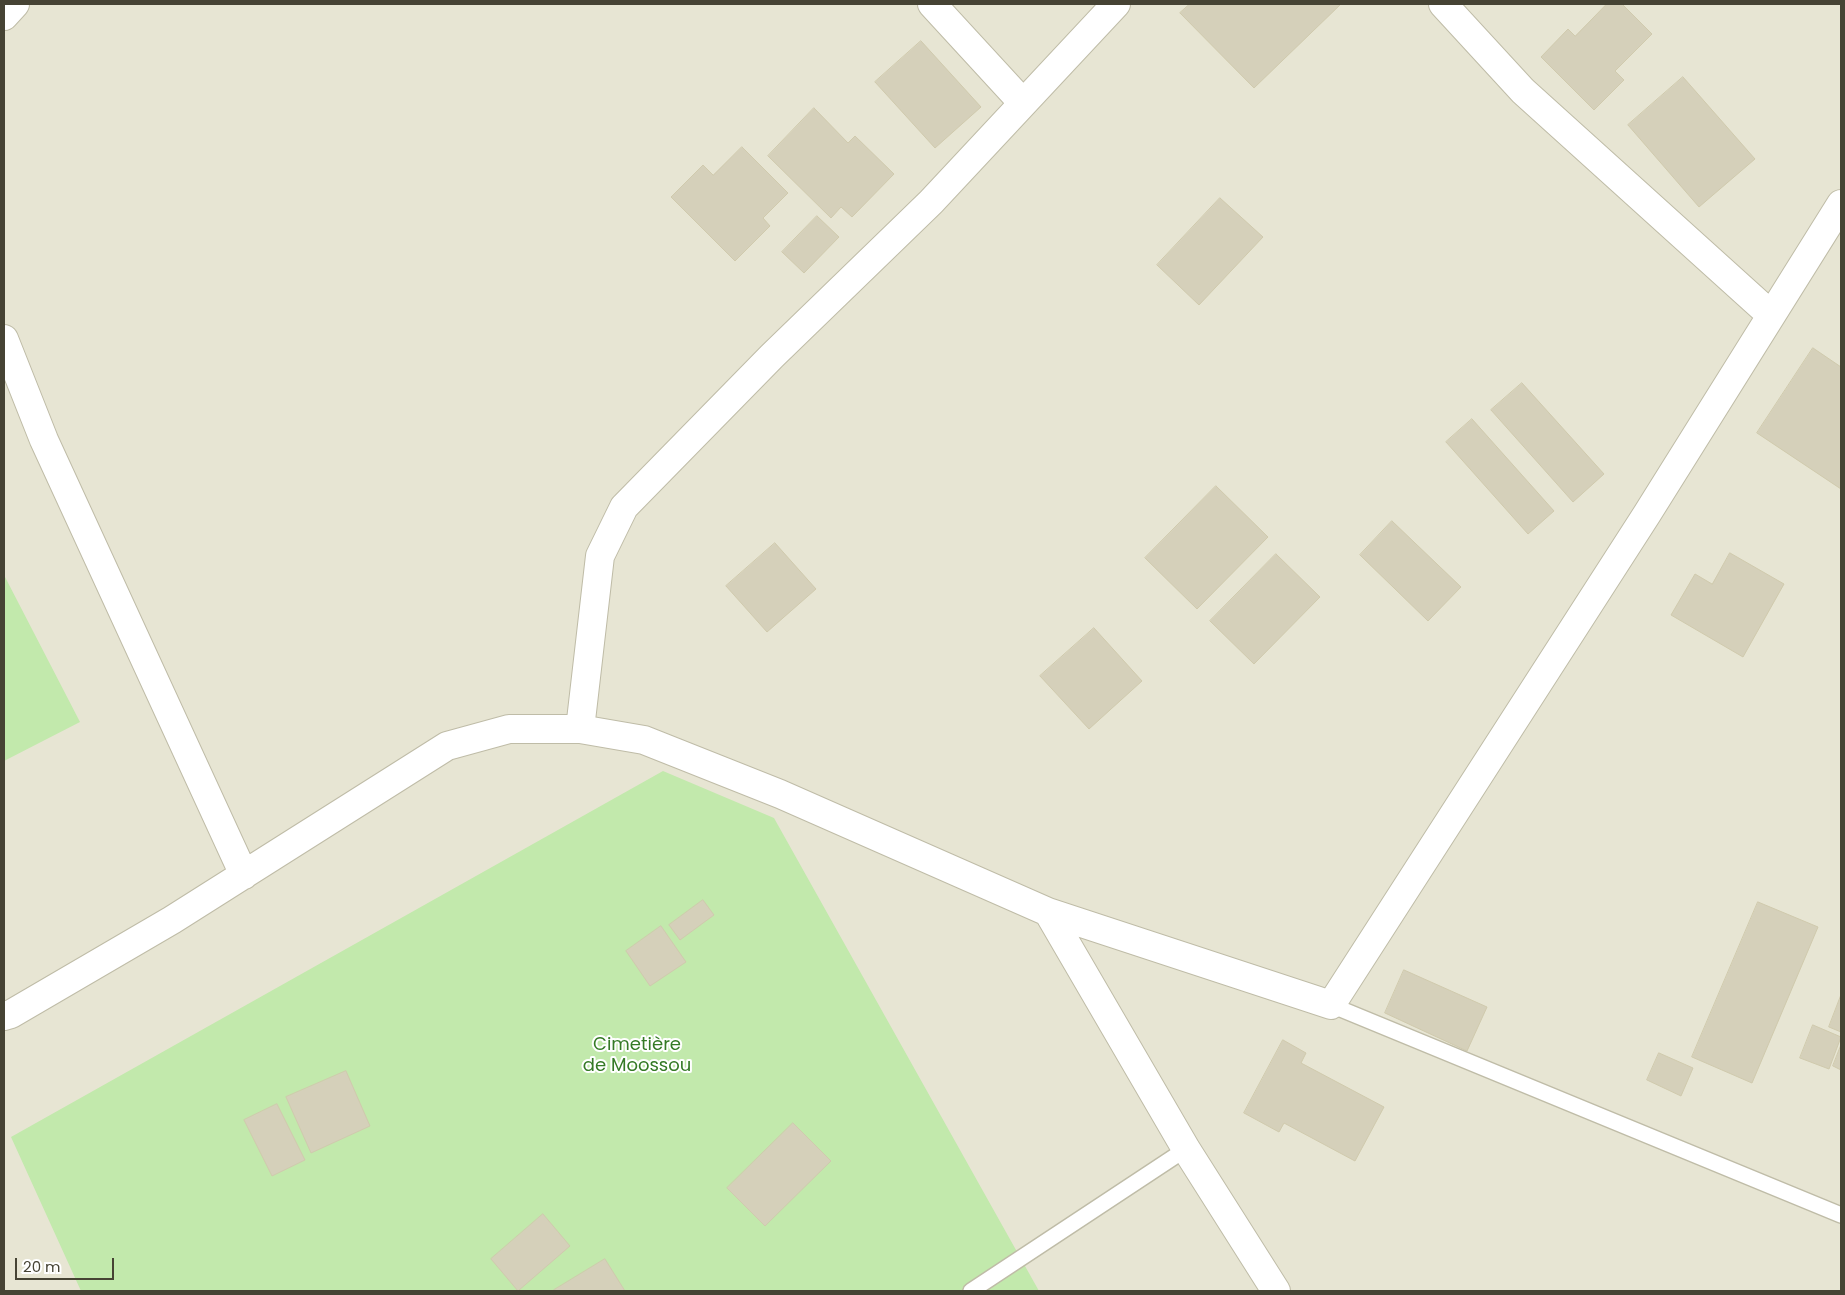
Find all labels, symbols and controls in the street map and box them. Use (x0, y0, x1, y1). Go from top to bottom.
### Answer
park label: Cimetière de Moossou (583, 1034, 691, 1076)
scale bar (18, 1248, 116, 1280)
text: 20 m (23, 1256, 61, 1277)

